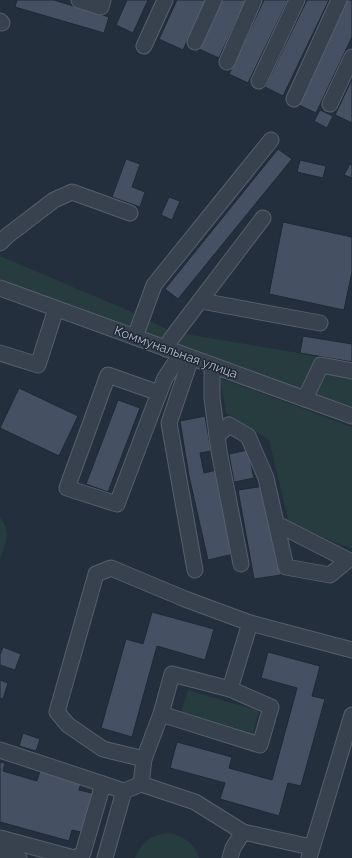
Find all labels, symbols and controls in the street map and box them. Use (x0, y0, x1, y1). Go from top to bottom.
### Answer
street label: Коммунальная улица (112, 323, 240, 381)

